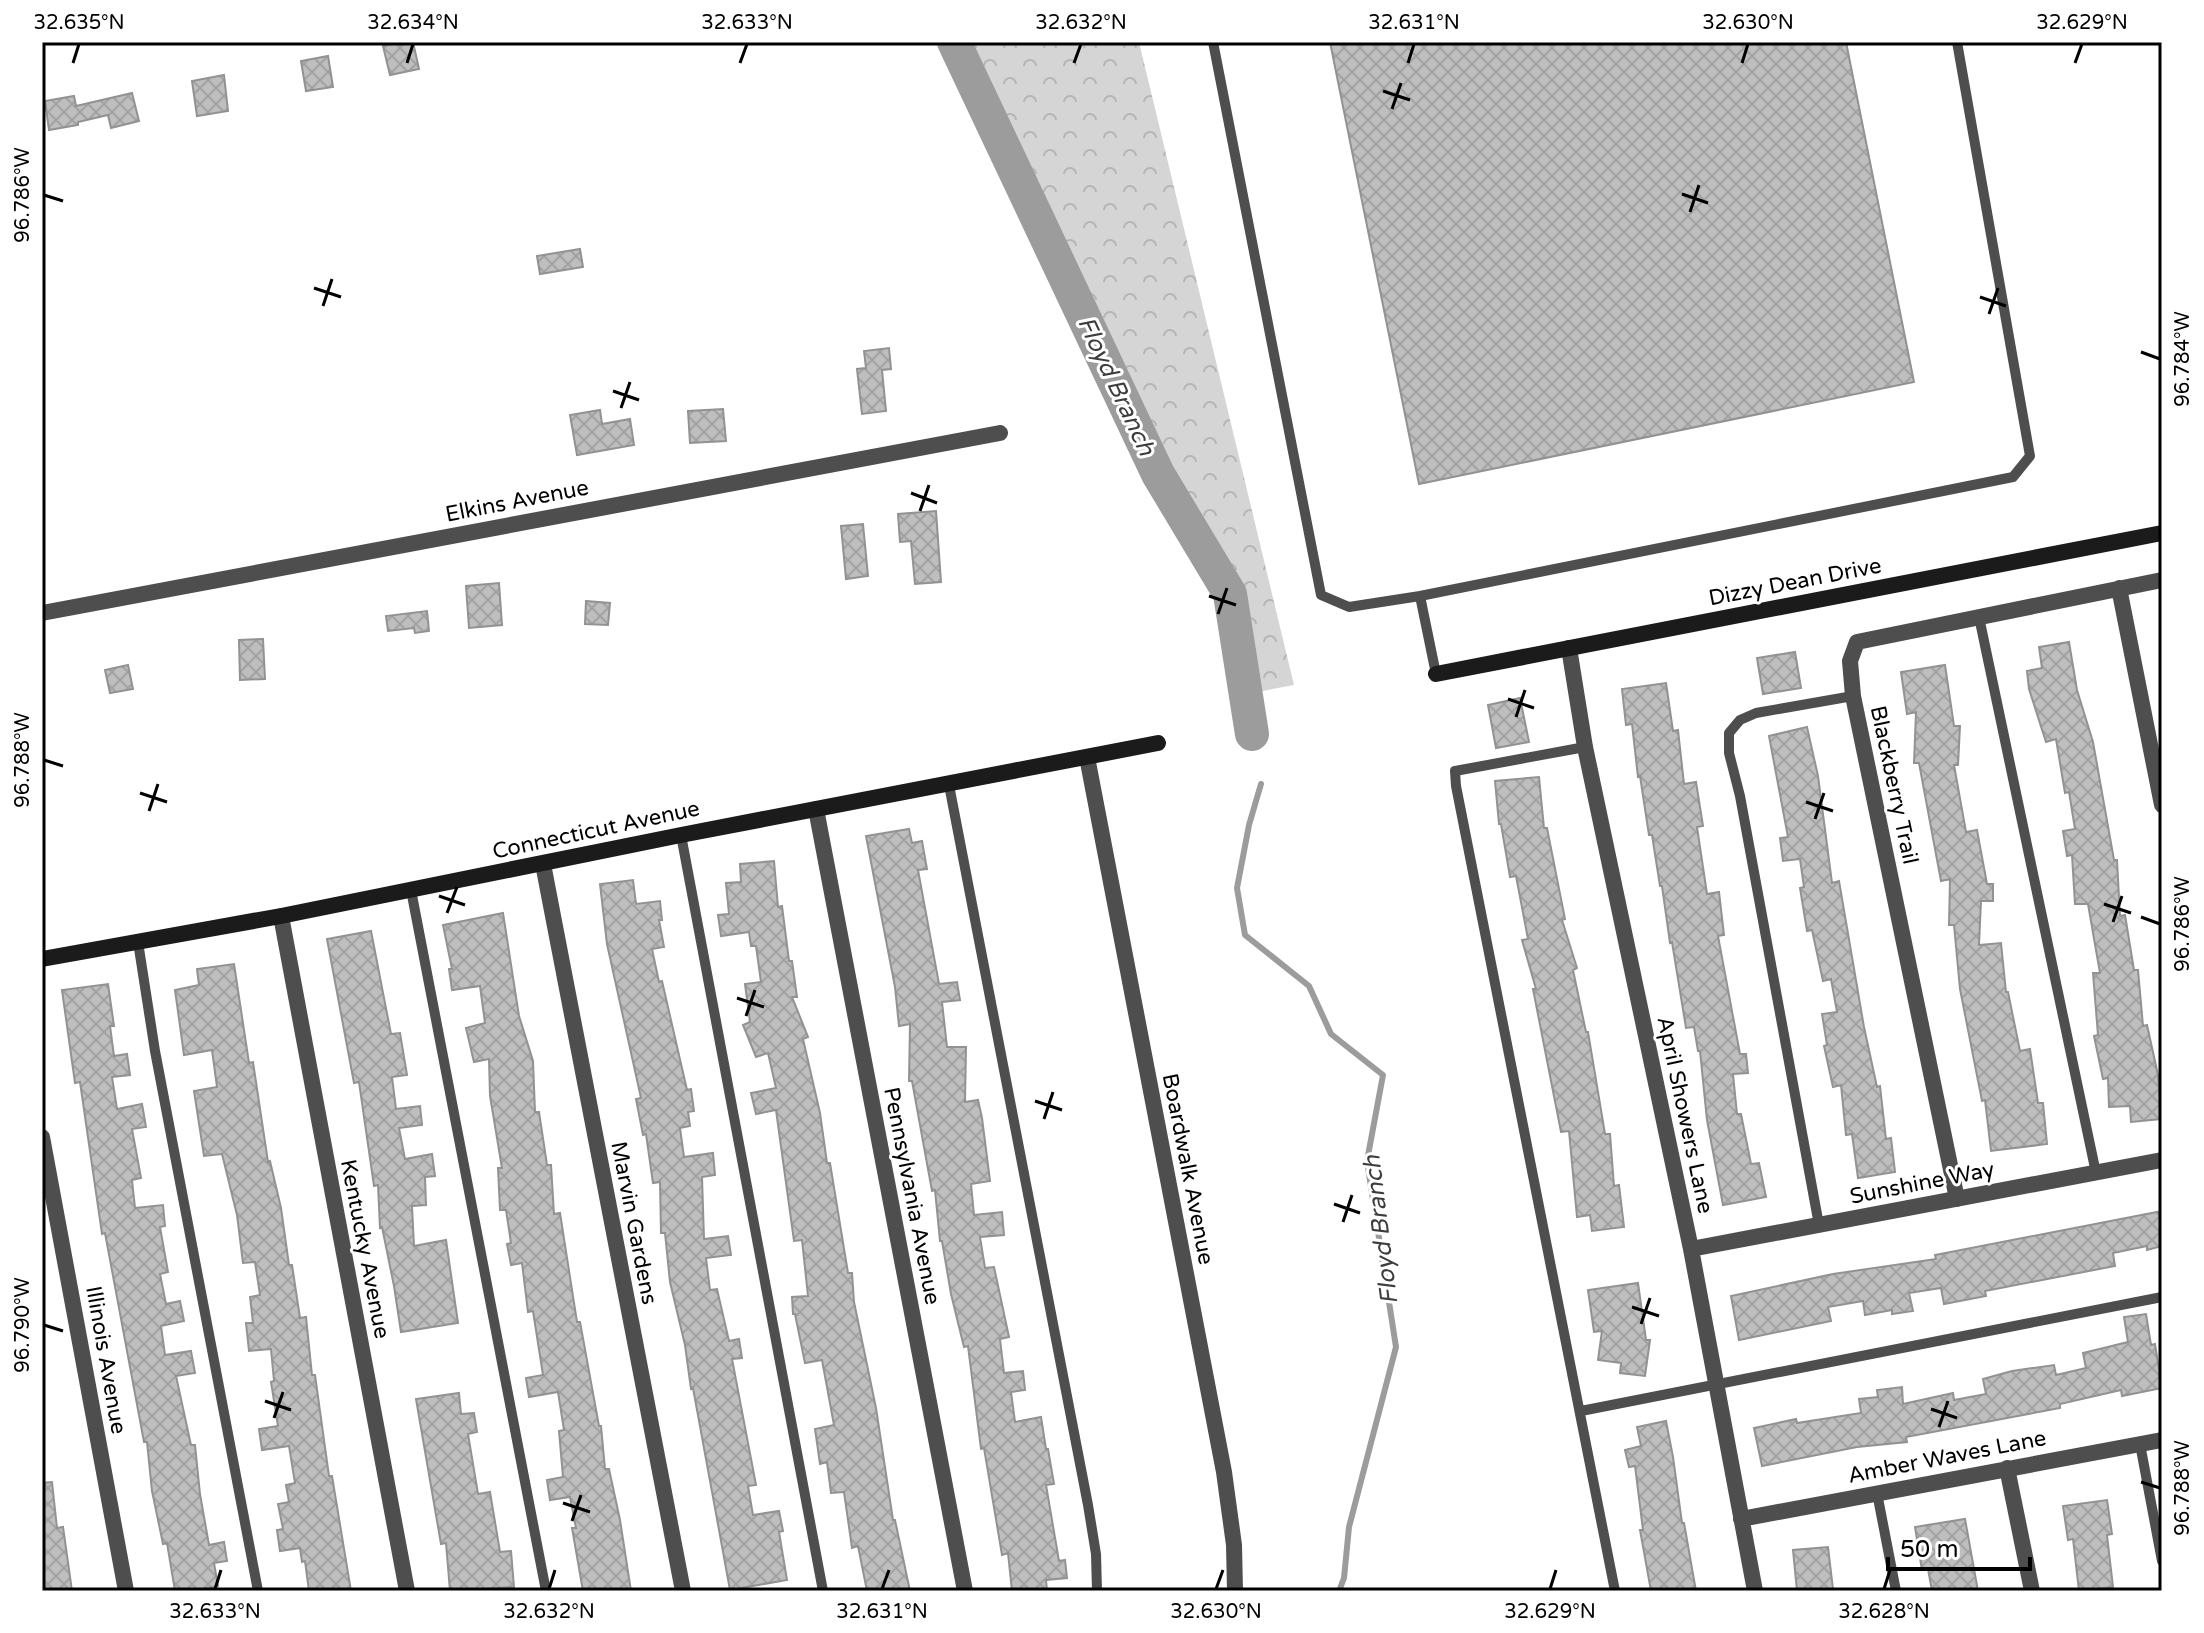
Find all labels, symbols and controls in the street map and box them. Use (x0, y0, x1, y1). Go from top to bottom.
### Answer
text: 32.635°N (33, 11, 125, 35)
text: 32.634°N (367, 11, 459, 35)
text: 32.633°N (701, 11, 793, 35)
text: 32.632°N (1035, 11, 1127, 35)
text: 32.631°N (1368, 11, 1460, 35)
text: 32.630°N (1702, 11, 1794, 35)
text: 32.629°N (2036, 11, 2128, 35)
text: 96.786°W (11, 147, 35, 243)
text: 96.784°W (2171, 311, 2195, 407)
water label: Floyd Branch (1071, 312, 1161, 461)
street label: Elkins Avenue (443, 474, 591, 528)
street label: Dizzy Dean Drive (1706, 552, 1884, 612)
street label: Blackberry Trail (1865, 703, 1923, 867)
text: 96.788°W (11, 712, 35, 808)
street label: Connecticut Avenue (490, 795, 702, 865)
text: 96.786°W (2171, 876, 2195, 972)
street label: April Showers Lane (1651, 1014, 1719, 1216)
street label: Boardwalk Avenue (1157, 1071, 1219, 1267)
street label: Pennsylvania Avenue (878, 1085, 946, 1307)
street label: Marvin Gardens (605, 1139, 663, 1307)
water label: Floyd Branch (1357, 1152, 1405, 1306)
street label: Sunshine Way (1848, 1156, 1997, 1210)
street label: Kentucky Avenue (335, 1157, 395, 1341)
text: 96.790°W (11, 1277, 35, 1373)
street label: Illinois Avenue (80, 1284, 132, 1436)
street label: Amber Waves Lane (1846, 1425, 2048, 1489)
text: 96.788°W (2171, 1440, 2195, 1536)
scale bar (1888, 1521, 2030, 1571)
text: 50 m (1900, 1535, 1958, 1564)
text: 32.633°N (169, 1600, 261, 1624)
text: 32.632°N (503, 1600, 595, 1624)
text: 32.631°N (836, 1600, 928, 1624)
text: 32.630°N (1170, 1600, 1262, 1624)
text: 32.629°N (1504, 1600, 1596, 1624)
text: 32.628°N (1838, 1600, 1930, 1624)

